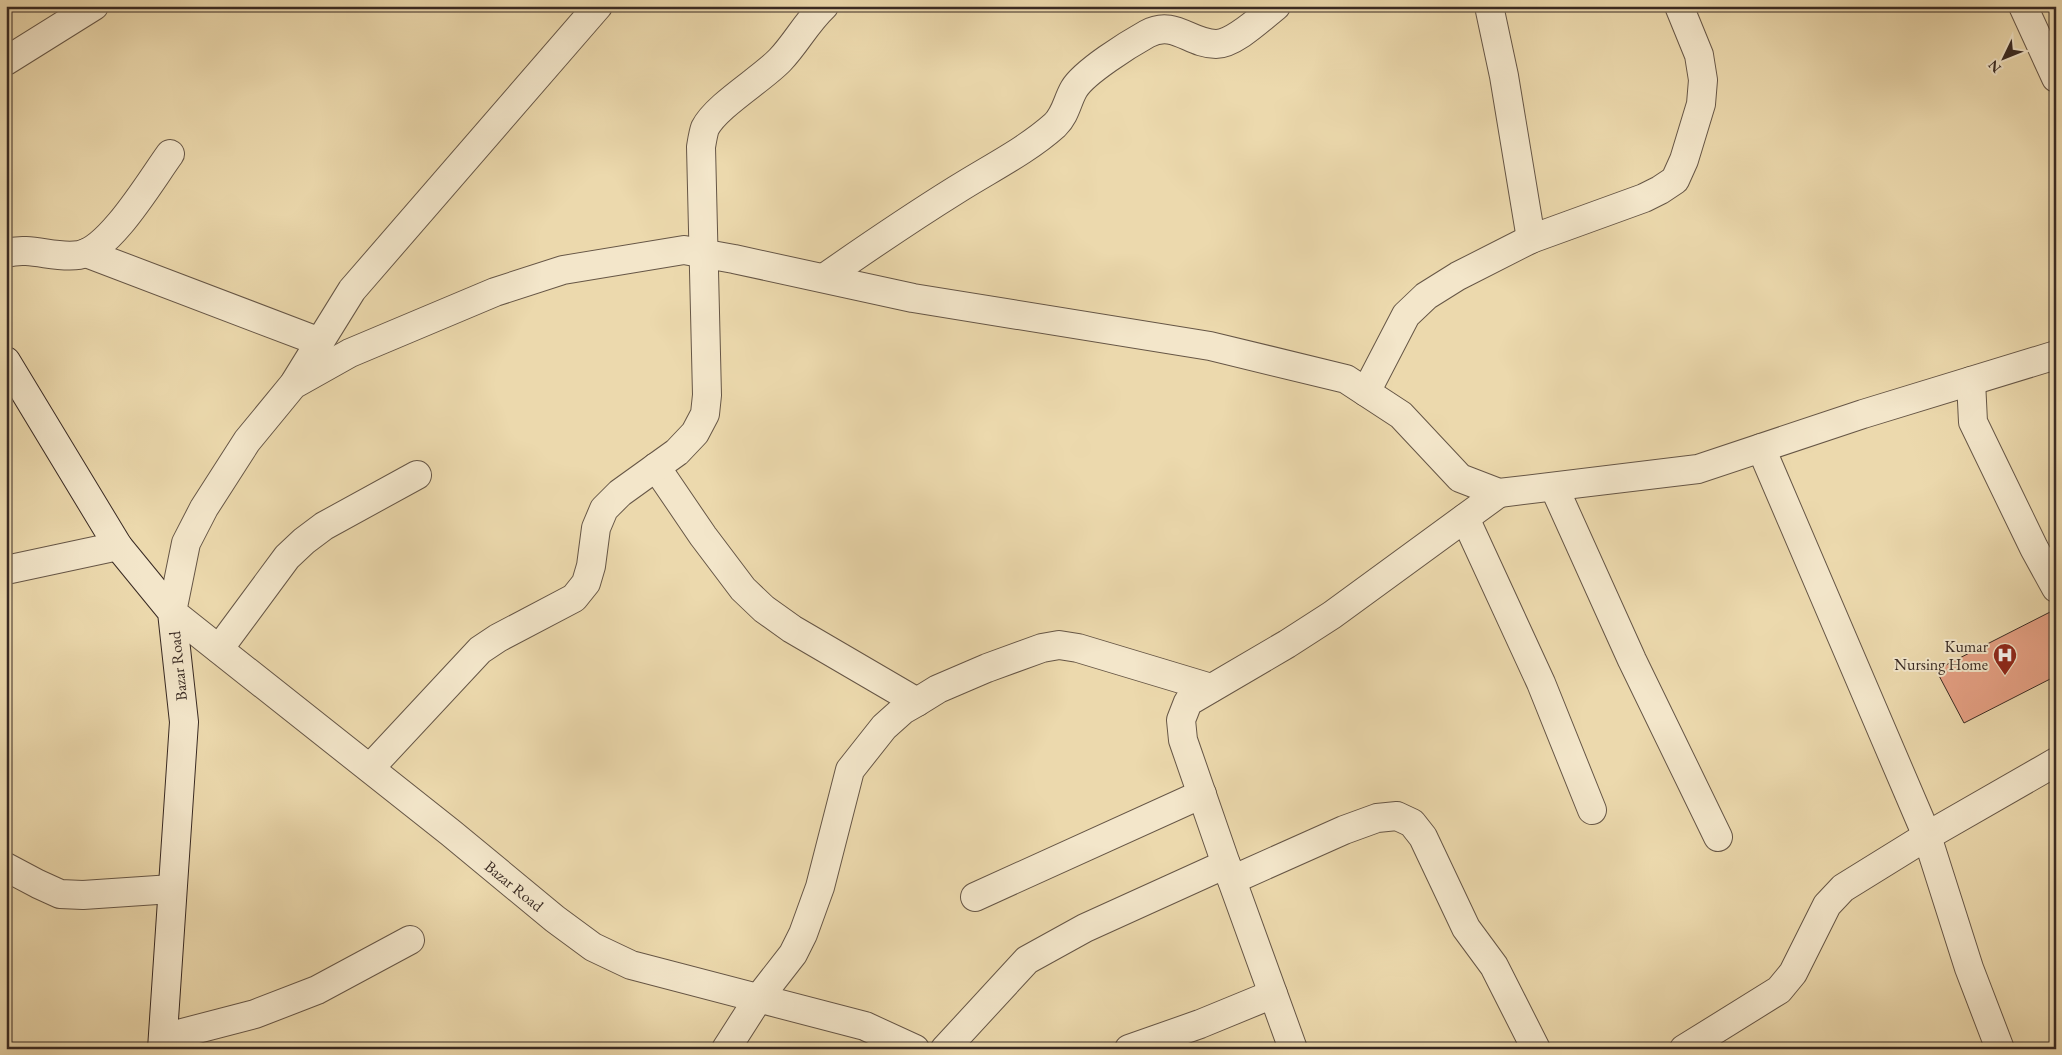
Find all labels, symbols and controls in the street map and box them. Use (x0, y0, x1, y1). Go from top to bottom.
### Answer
north arrow (1980, 32, 2030, 82)
text: N (1984, 56, 2005, 77)
street label: Bazar Road (164, 629, 192, 702)
place label: Kumar Nursing Home (1894, 636, 1989, 675)
hospital icon: Kumar Nursing Home (1992, 642, 2018, 676)
street label: Bazar Road (480, 856, 548, 917)

